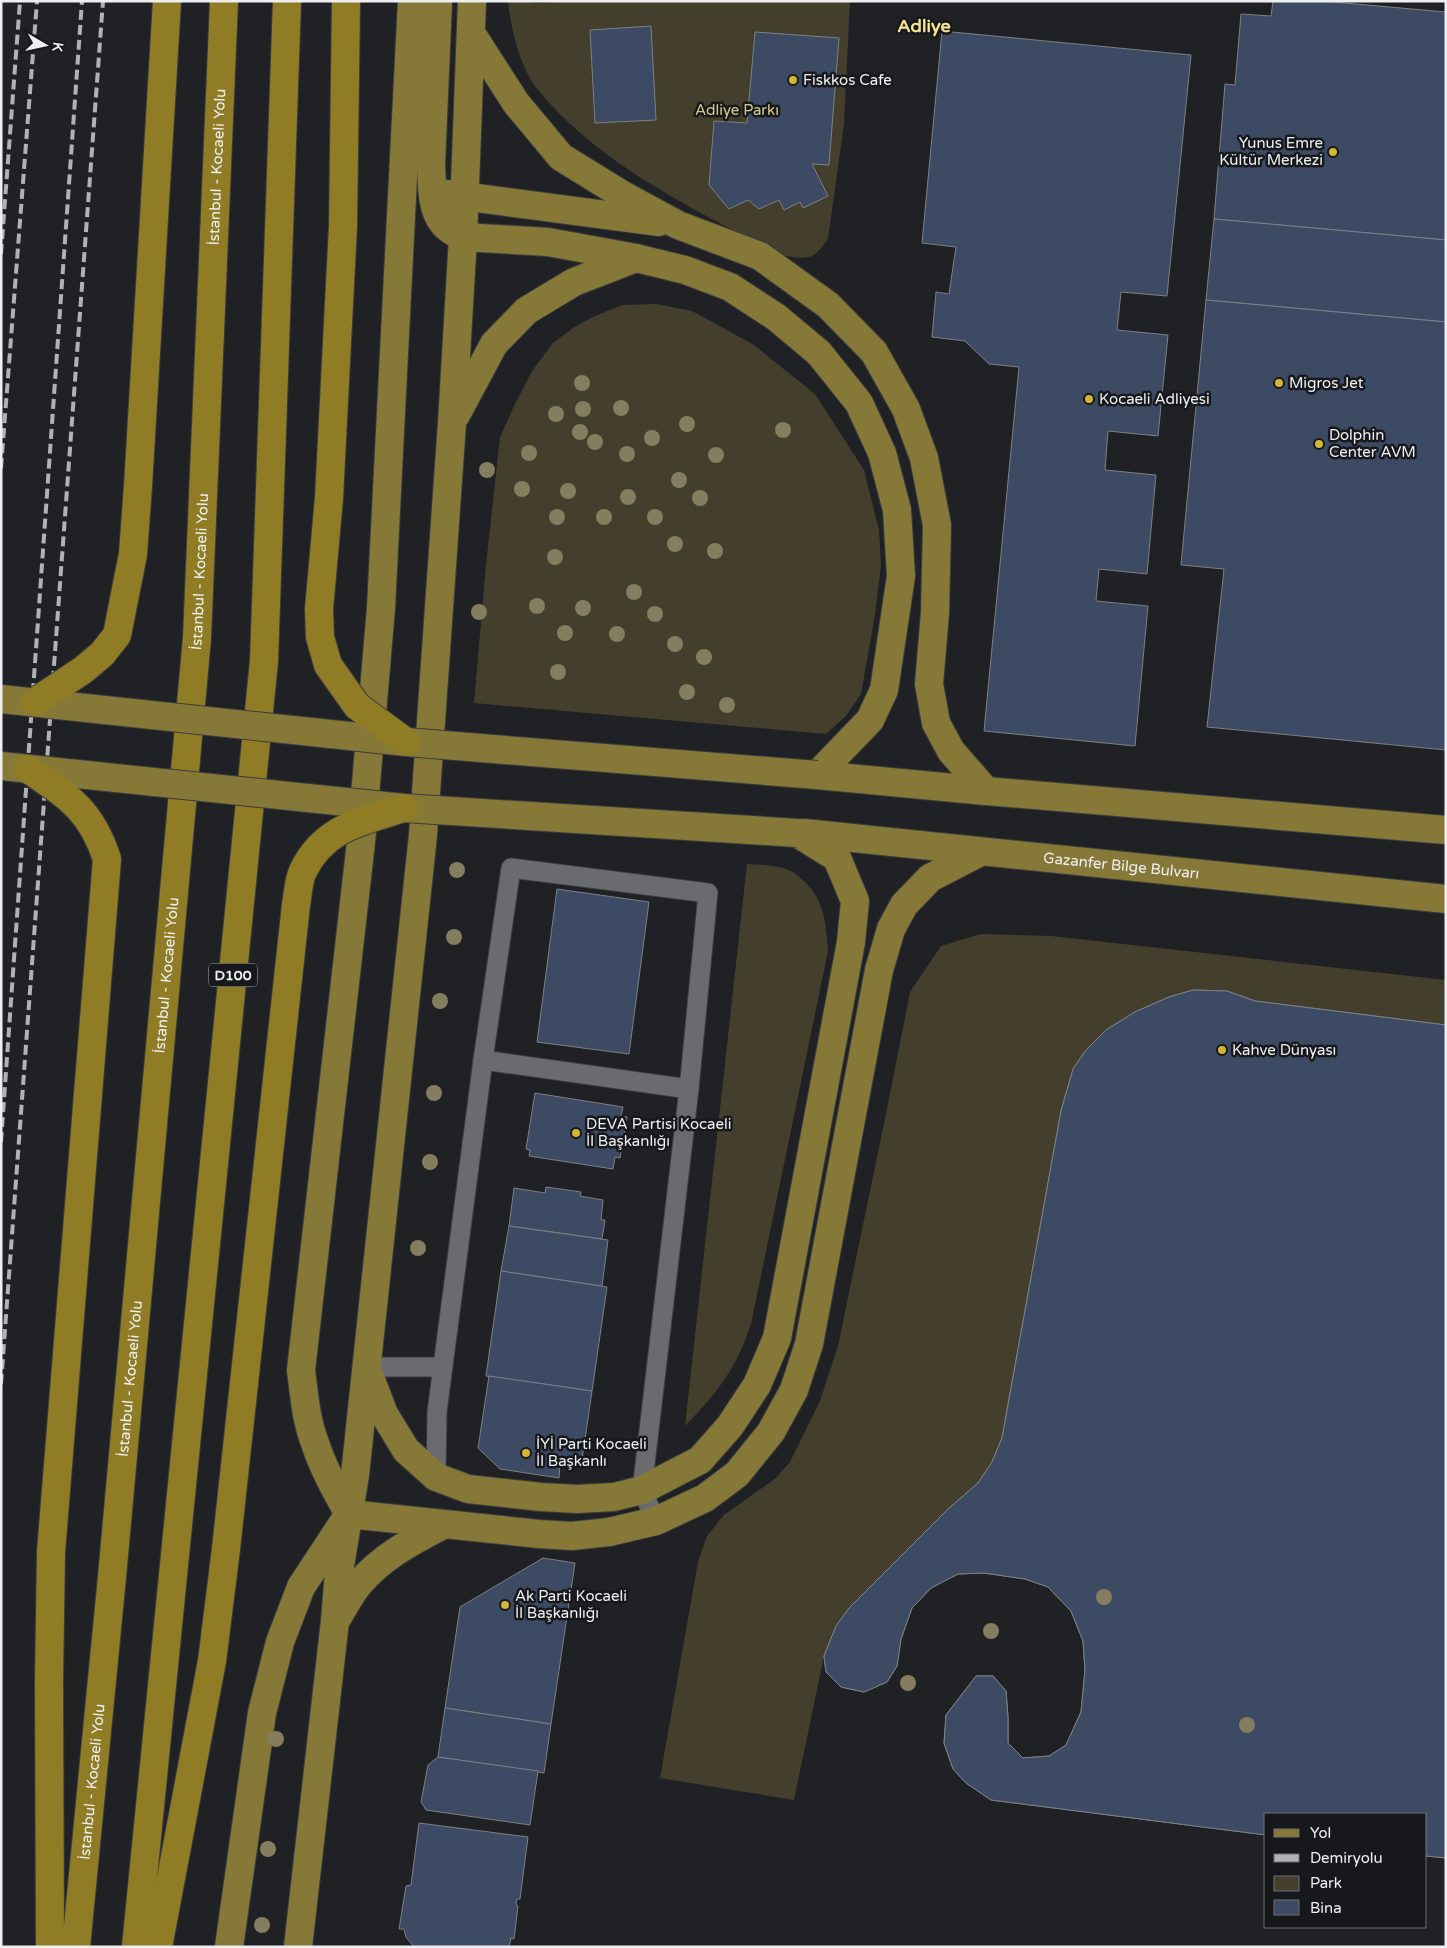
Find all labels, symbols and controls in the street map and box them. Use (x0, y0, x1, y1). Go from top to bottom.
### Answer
district label: Adliye (897, 15, 951, 37)
north arrow (20, 20, 70, 70)
text: K (48, 41, 66, 54)
place label: Fiskkos Cafe (803, 71, 892, 89)
marker: Fiskkos Cafe (787, 74, 799, 86)
street label: İstanbul - Kocaeli Yolu (205, 88, 229, 246)
park label: Adliye Parkı (695, 101, 779, 119)
place label: Yunus Emre Kültür Merkezi (1219, 134, 1323, 169)
marker: Yunus Emre Kültür Merkezi (1327, 146, 1339, 158)
place label: Migros Jet (1289, 374, 1364, 392)
marker: Migros Jet (1273, 377, 1285, 389)
place label: Kocaeli Adliyesi (1099, 390, 1210, 408)
marker: Kocaeli Adliyesi (1083, 393, 1095, 405)
place label: Dolphin Center AVM (1329, 426, 1416, 461)
marker: Dolphin Center AVM (1313, 438, 1325, 450)
street label: İstanbul - Kocaeli Yolu (187, 493, 212, 651)
street label: Gazanfer Bilge Bulvarı (1042, 849, 1200, 883)
street label: İstanbul - Kocaeli Yolu (150, 896, 183, 1054)
road number: D100 (209, 964, 257, 986)
place label: Kahve Dünyası (1232, 1041, 1336, 1059)
marker: Kahve Dünyası (1216, 1044, 1228, 1056)
place label: DEVA Partisi Kocaeli İl Başkanlığı (586, 1115, 731, 1150)
marker: DEVA Partisi Kocaeli İl Başkanlığı (570, 1127, 582, 1139)
street label: İstanbul - Kocaeli Yolu (114, 1300, 146, 1457)
place label: İYİ Parti Kocaeli İl Başkanlı (536, 1435, 647, 1470)
marker: İYİ Parti Kocaeli İl Başkanlı (520, 1447, 532, 1459)
place label: Ak Parti Kocaeli İl Başkanlığı (515, 1587, 627, 1622)
marker: Ak Parti Kocaeli İl Başkanlığı (499, 1599, 511, 1611)
street label: İstanbul - Kocaeli Yolu (76, 1703, 109, 1861)
legend (1264, 1813, 1427, 1928)
text: Yol (1310, 1824, 1331, 1842)
text: Demiryolu (1310, 1849, 1383, 1867)
text: Park (1310, 1874, 1342, 1892)
text: Bina (1310, 1899, 1342, 1917)

